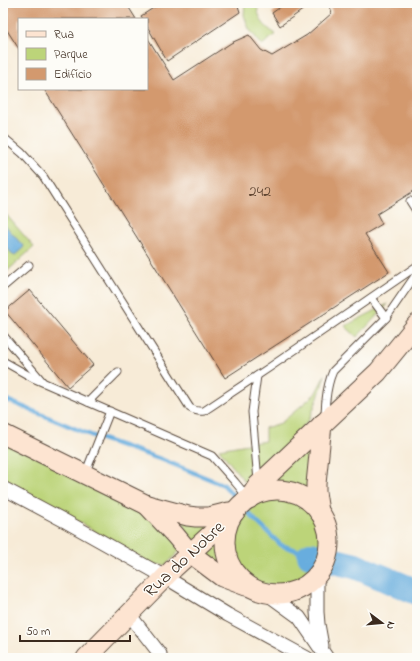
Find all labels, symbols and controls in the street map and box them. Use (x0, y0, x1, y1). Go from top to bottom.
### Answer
legend (18, 18, 148, 90)
text: Rua (54, 26, 74, 44)
text: Parque (54, 46, 88, 64)
text: Edifício (54, 66, 92, 84)
house number: 242 (249, 180, 271, 204)
street label: Rua do Nobre (139, 515, 232, 604)
north arrow (362, 603, 402, 643)
scale bar (20, 617, 130, 643)
text: N (382, 620, 399, 631)
text: 50 m (26, 623, 50, 641)

